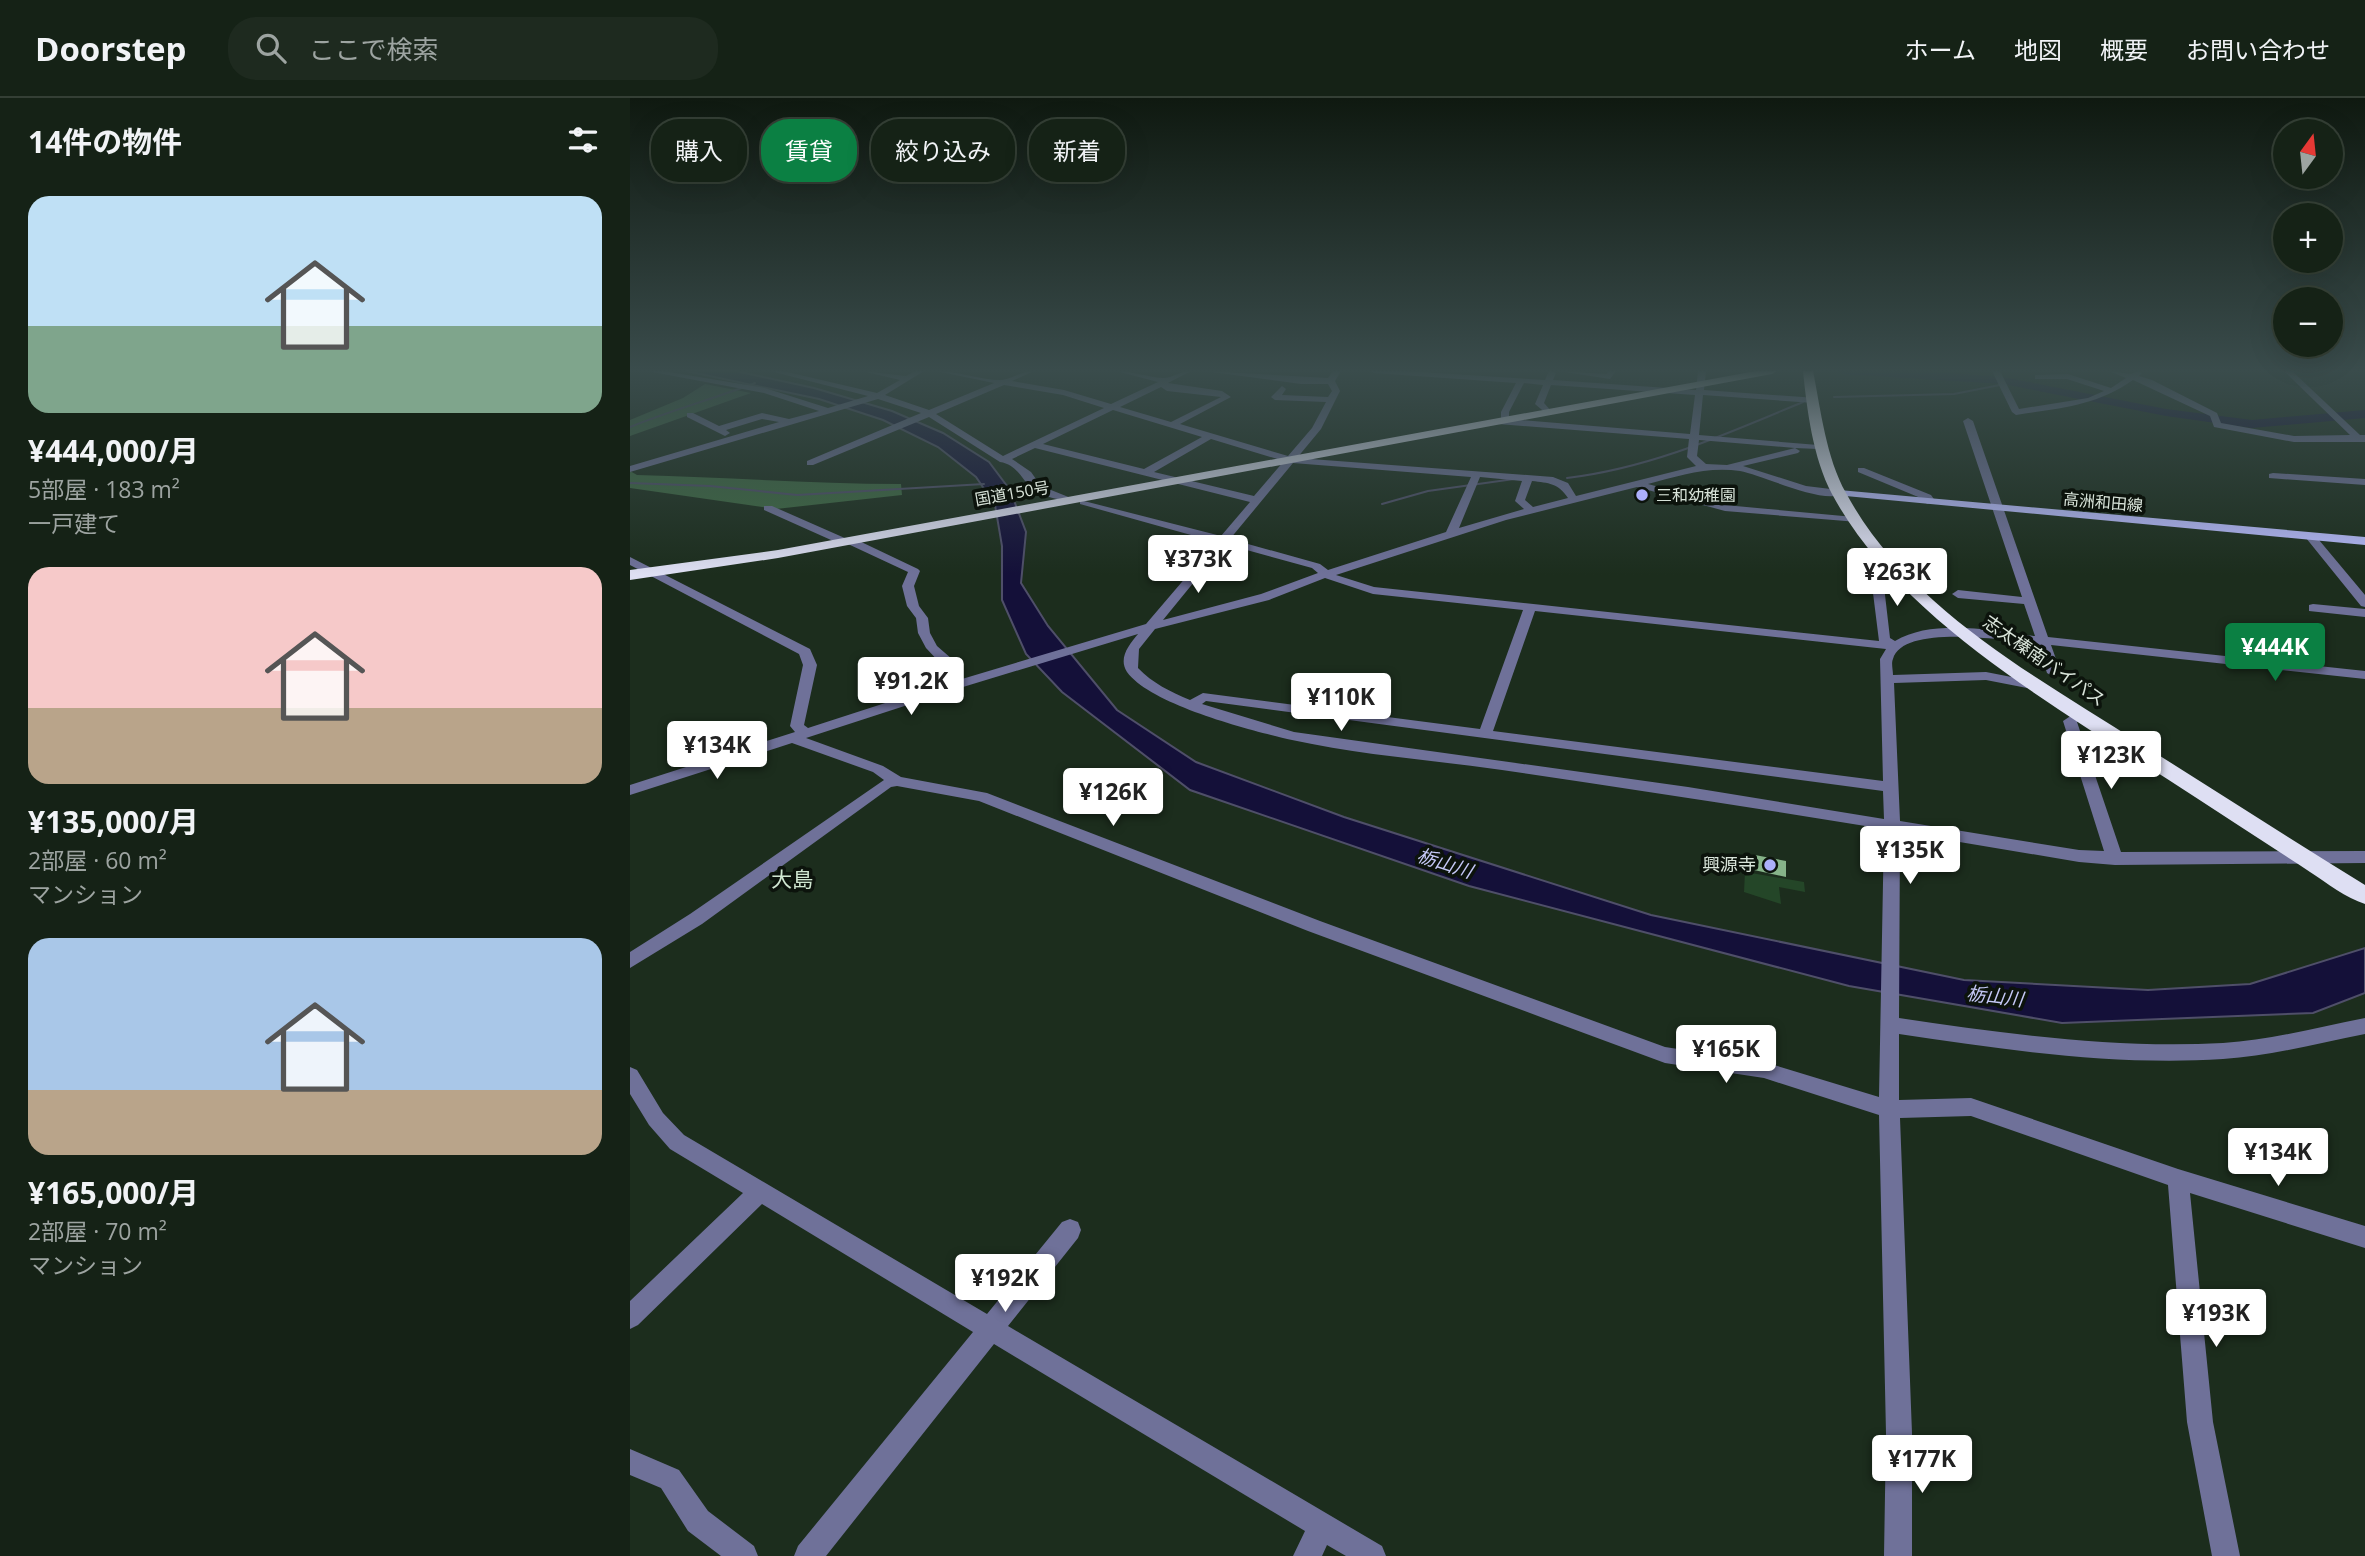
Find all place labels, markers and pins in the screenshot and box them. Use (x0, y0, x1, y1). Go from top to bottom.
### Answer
place label: 三和幼稚園 (1656, 484, 1736, 506)
marker: 三和幼稚園 (1634, 487, 1650, 503)
pin: ¥373K (1149, 536, 1247, 595)
pin: ¥263K (1848, 548, 1946, 608)
pin: ¥444K (2226, 624, 2324, 683)
pin: ¥91.2K (854, 658, 968, 717)
pin: ¥110K (1292, 674, 1390, 733)
pin: ¥134K (668, 722, 766, 781)
pin: ¥123K (2062, 732, 2160, 791)
pin: ¥126K (1064, 768, 1162, 828)
pin: ¥135K (1861, 826, 1959, 886)
place label: 興源寺 (1702, 852, 1756, 876)
marker: 興源寺 (1762, 857, 1778, 873)
pin: ¥165K (1677, 1026, 1775, 1085)
pin: ¥134K (2229, 1128, 2327, 1188)
pin: ¥192K (956, 1254, 1054, 1314)
pin: ¥193K (2167, 1290, 2265, 1349)
pin: ¥177K (1873, 1436, 1971, 1495)

